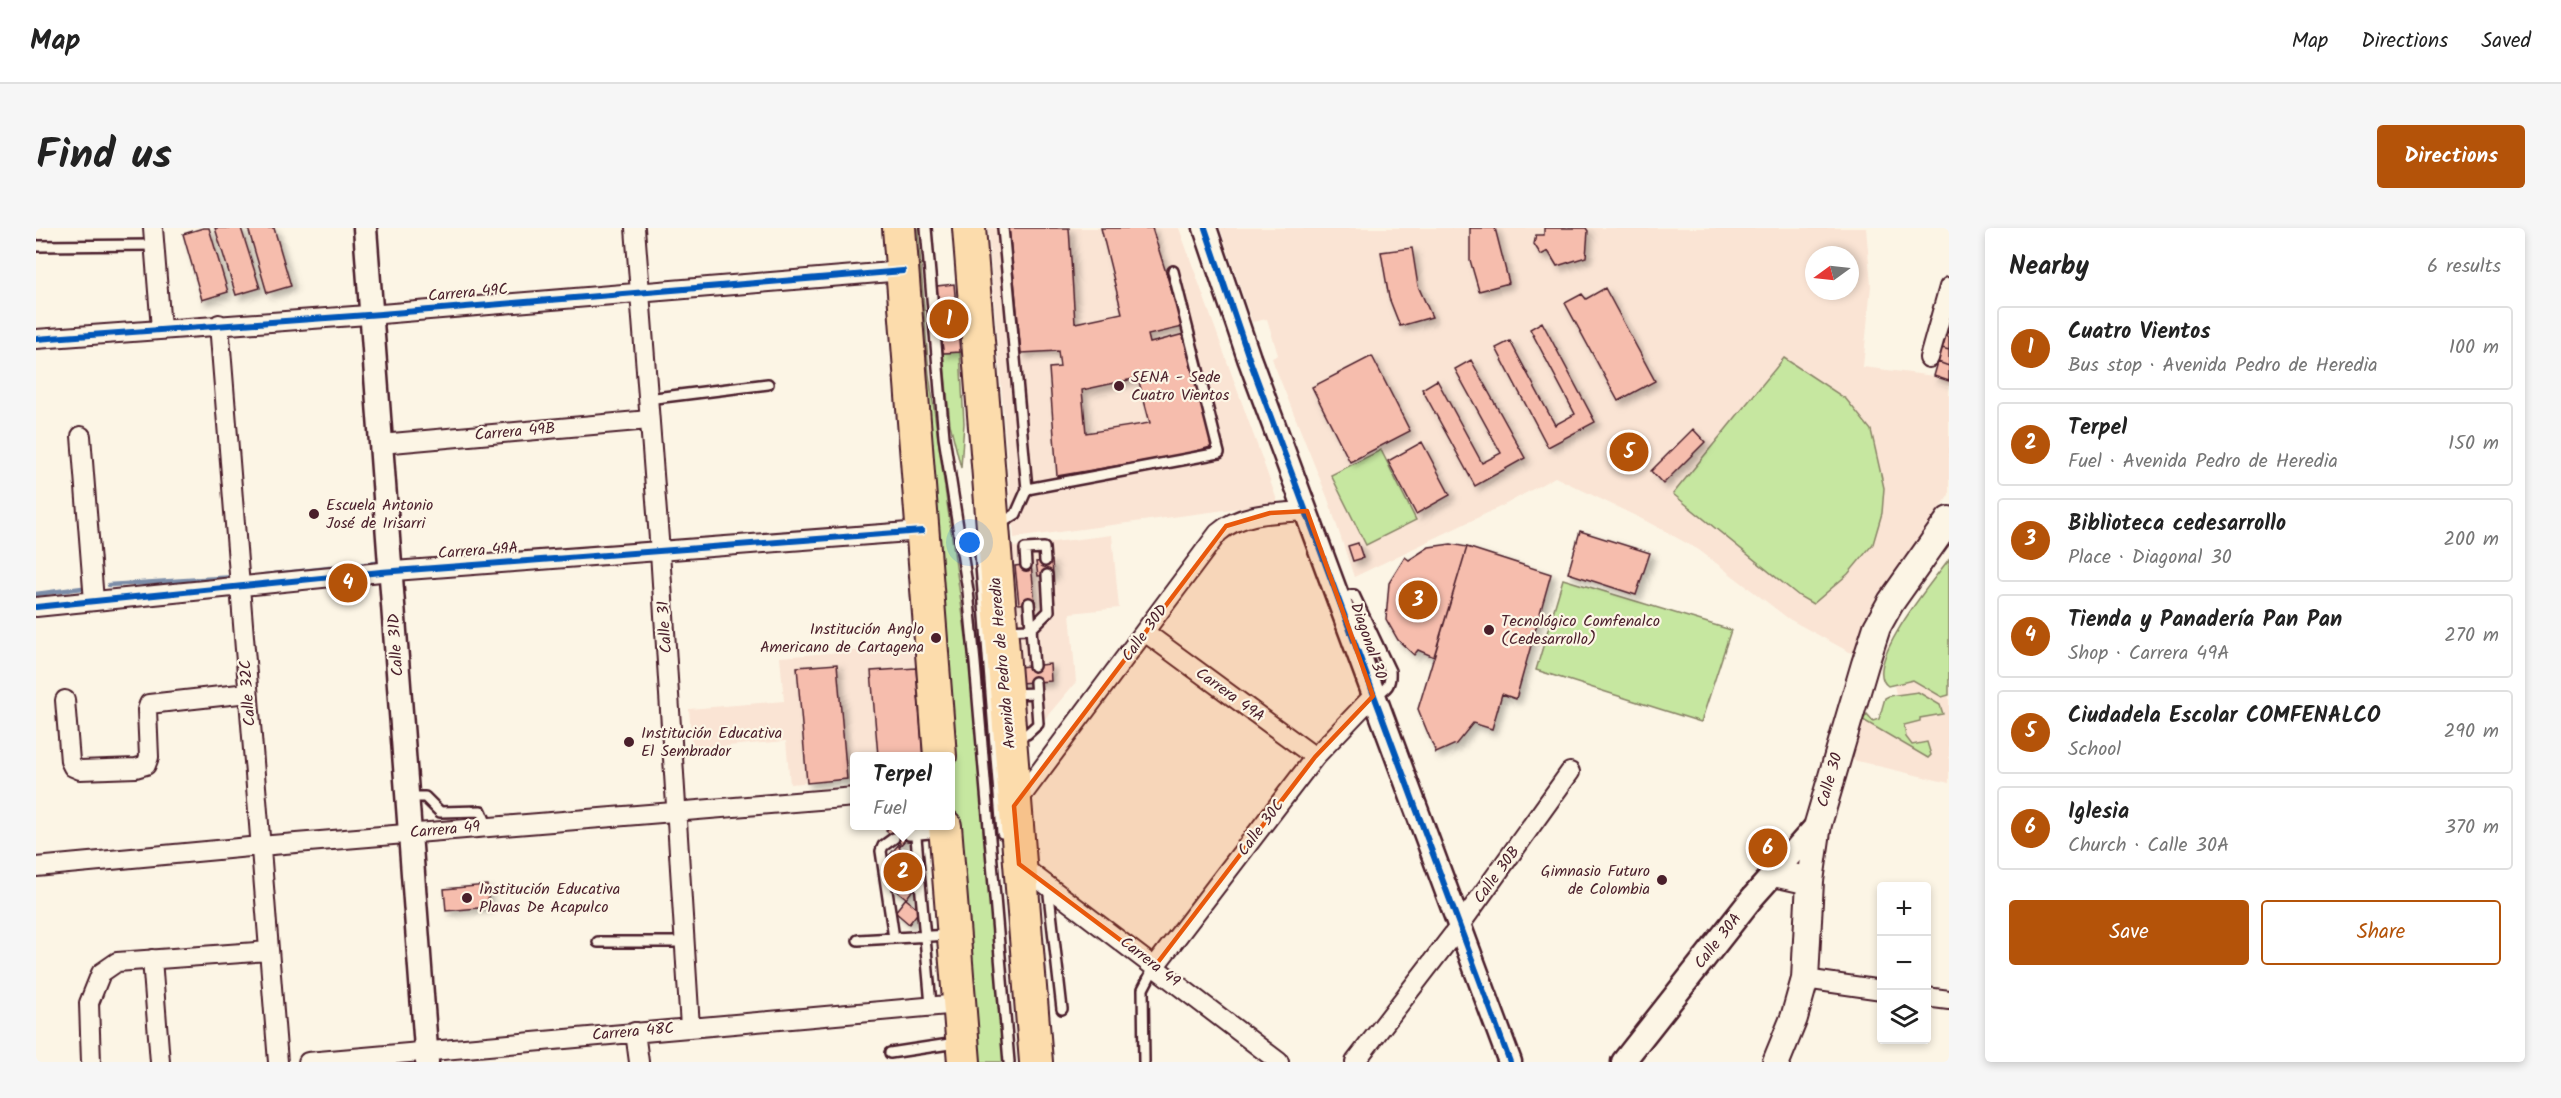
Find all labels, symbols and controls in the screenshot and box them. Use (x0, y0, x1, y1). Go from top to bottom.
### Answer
text: Map (30, 19, 81, 64)
text: Map (2292, 25, 2328, 58)
text: Directions (2361, 25, 2448, 58)
text: Saved (2481, 25, 2531, 58)
text: Find us (36, 123, 172, 190)
button: Directions (2377, 125, 2525, 188)
north arrow (1805, 246, 1859, 300)
text: Nearby (2009, 246, 2089, 288)
text: 6 results (2427, 251, 2501, 283)
street label: Carrera 49C (427, 277, 509, 309)
pin: 1 (930, 296, 968, 341)
text: Cuatro Vientos (2068, 315, 2210, 350)
text: 1 (2027, 332, 2034, 364)
text: 100 m (2449, 332, 2499, 364)
text: Bus stop · Avenida Pedro de Heredia (2068, 350, 2378, 382)
place label: SENA - Sede Cuatro Vientos (1131, 365, 1229, 408)
marker: SENA - Sede Cuatro Vientos (1112, 379, 1126, 393)
text: Terpel (2068, 411, 2127, 446)
street label: Carrera 49B (474, 416, 556, 448)
text: 2 (2025, 428, 2036, 460)
text: 150 m (2448, 428, 2499, 460)
pin: 5 (1610, 430, 1648, 474)
text: Fuel · Avenida Pedro de Heredia (2068, 446, 2338, 478)
place label: Escuela Antonio José de Irisarri (326, 493, 433, 536)
marker: Escuela Antonio José de Irisarri (307, 507, 321, 521)
text: Biblioteca cedesarrollo (2068, 507, 2286, 542)
text: 3 (2025, 524, 2036, 556)
text: 200 m (2443, 524, 2499, 556)
your location (955, 528, 984, 557)
street label: Carrera 49A (437, 536, 519, 566)
text: Place · Diagonal 30 (2068, 542, 2232, 574)
pin: 4 (328, 560, 368, 606)
street label: Avenida Pedro de Heredia (983, 576, 1023, 750)
pin: 3 (1398, 578, 1438, 622)
street label: Calle 30D (1115, 599, 1175, 667)
street label: Diagonal 30 (1343, 599, 1393, 683)
street label: Calle 31 (651, 600, 679, 654)
text: Tienda y Panadería Pan Pan (2068, 603, 2342, 638)
place label: Tecnológico Comfenalco (Cedesarrollo) (1501, 609, 1660, 652)
street label: Calle 31D (381, 613, 411, 677)
place label: Institución Anglo Americano de Cartagena (760, 617, 924, 660)
text: 4 (2025, 620, 2036, 652)
text: 270 m (2444, 620, 2499, 652)
marker: Tecnológico Comfenalco (Cedesarrollo) (1482, 623, 1496, 637)
marker: Institución Anglo Americano de Cartagena (929, 631, 943, 645)
text: Shop · Carrera 49A (2068, 638, 2229, 670)
street label: Calle 32C (233, 659, 263, 727)
street label: Carrera 49A (1190, 661, 1270, 729)
text: Ciudadela Escolar COMFENALCO (2068, 699, 2381, 734)
text: 5 (2025, 716, 2036, 748)
text: 290 m (2444, 716, 2499, 748)
place label: Institución Educativa El Sembrador (641, 721, 782, 764)
text: School (2068, 734, 2121, 766)
marker: Institución Educativa El Sembrador (622, 735, 636, 749)
street label: Calle 30 (1810, 750, 1850, 810)
popup (850, 752, 955, 830)
text: Terpel (873, 758, 932, 793)
text: Fuel (873, 793, 907, 825)
street label: Calle 30C (1231, 794, 1291, 862)
text: Iglesia (2068, 795, 2129, 830)
text: 6 (2025, 812, 2036, 844)
text: 370 m (2444, 812, 2499, 844)
street label: Carrera 49 (409, 814, 481, 846)
pin: 6 (1748, 826, 1788, 870)
text: Church · Calle 30A (2068, 830, 2229, 862)
street label: Calle 30B (1468, 841, 1526, 909)
pin: 2 (884, 850, 922, 894)
place label: Gimnasio Futuro de Colombia (1541, 859, 1650, 902)
marker: Gimnasio Futuro de Colombia (1655, 873, 1669, 887)
place label: Institución Educativa Plavas De Acapulco (479, 877, 620, 920)
map controls (1877, 882, 1931, 1044)
button: + (1877, 882, 1931, 936)
marker: Institución Educativa Plavas De Acapulco (460, 891, 474, 905)
button: Save (2009, 900, 2249, 965)
button: Share (2261, 900, 2501, 965)
street label: Calle 30A (1688, 907, 1748, 974)
street label: Carrera 49 (1114, 930, 1186, 994)
button: − (1877, 936, 1931, 990)
button: layers (1877, 990, 1931, 1044)
street label: Carrera 48C (591, 1016, 675, 1048)

